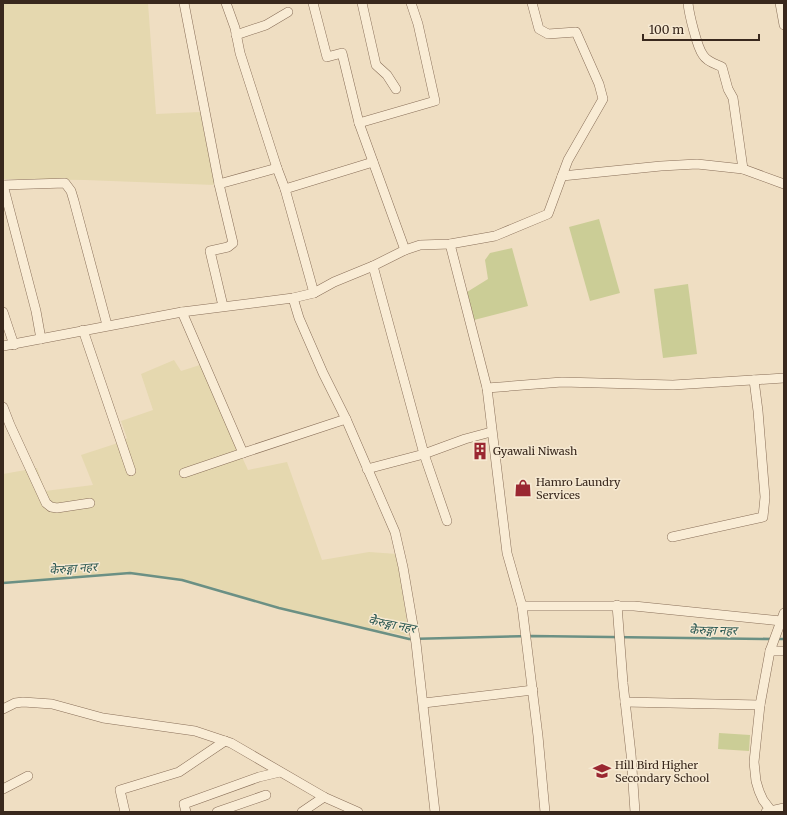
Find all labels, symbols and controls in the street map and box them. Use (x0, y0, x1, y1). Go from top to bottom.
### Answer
scale bar (643, 16, 759, 42)
text: 100 m (649, 22, 684, 37)
building icon: Gyawali Niwash (470, 441, 490, 461)
place label: Gyawali Niwash (493, 444, 578, 458)
place label: Hamro Laundry Services (536, 475, 621, 502)
shop icon: Hamro Laundry Services (513, 478, 533, 498)
water label: केेरुङ्गा नहर (49, 559, 99, 577)
water label: केेरुङ्गा नहर (367, 612, 419, 636)
water label: केेरुङ्गा नहर (689, 622, 739, 638)
place label: Hill Bird Higher Secondary School (615, 758, 710, 785)
school or university icon: Hill Bird Higher Secondary School (592, 761, 612, 781)

